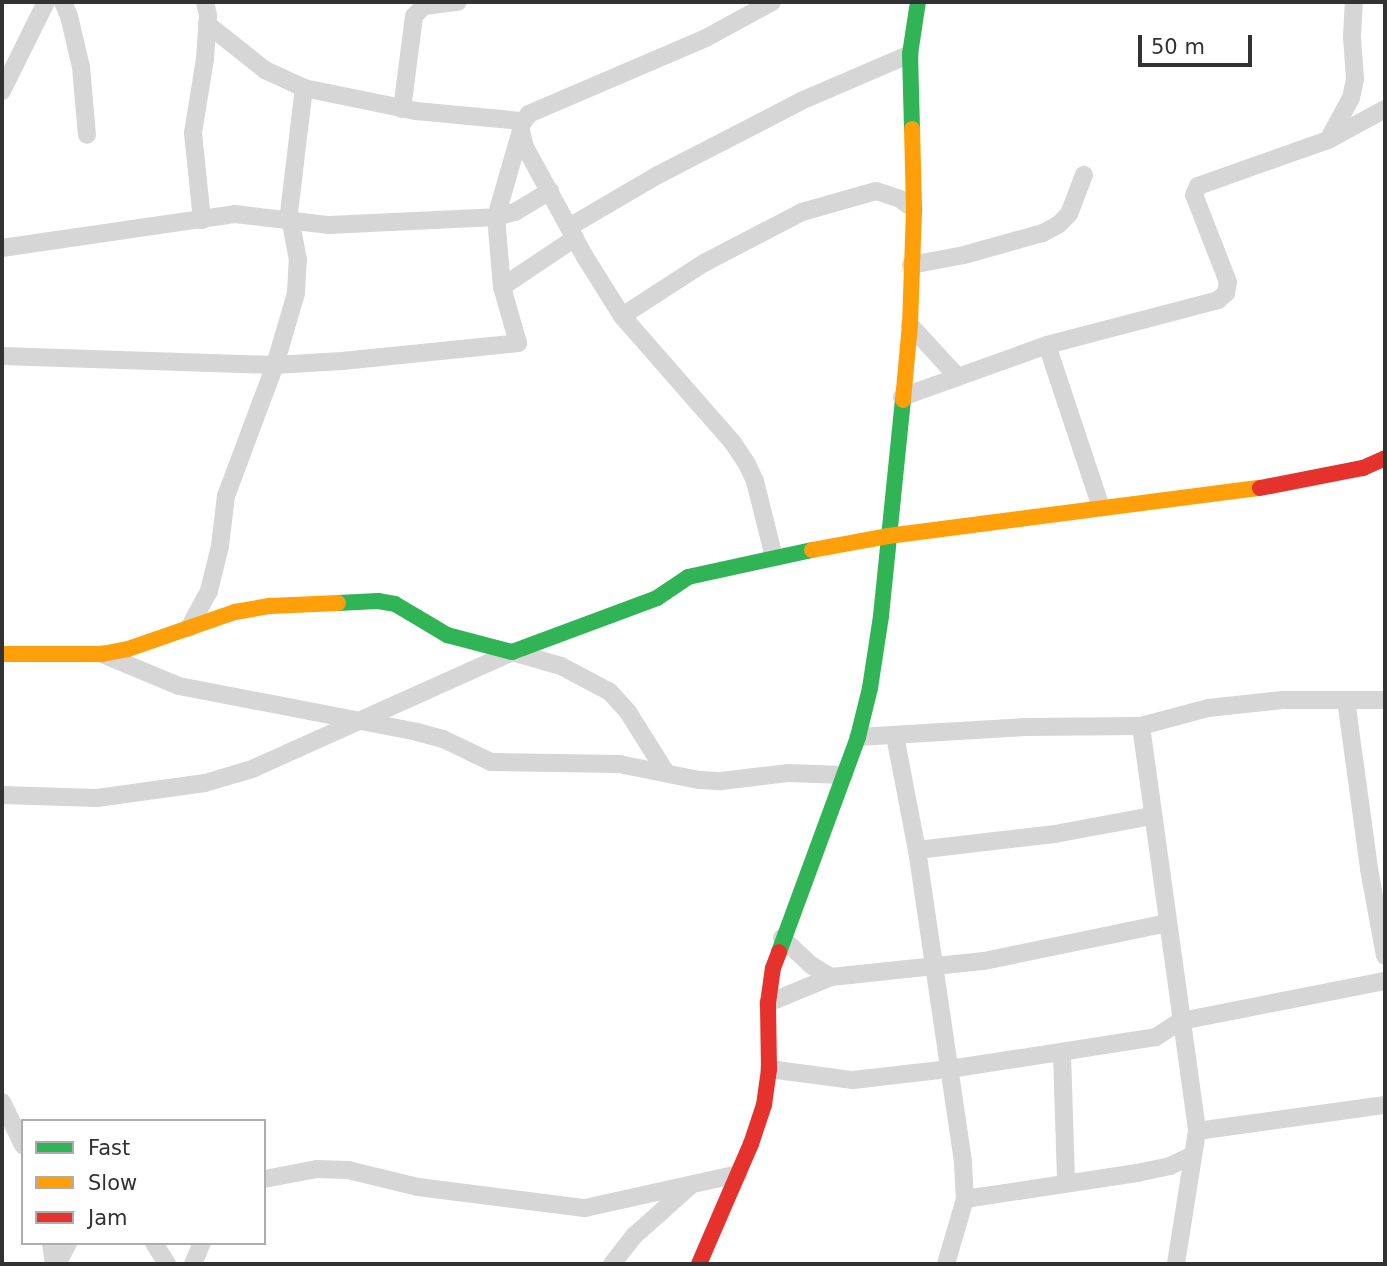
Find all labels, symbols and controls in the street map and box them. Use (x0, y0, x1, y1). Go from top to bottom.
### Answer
scale bar (1142, 21, 1256, 65)
text: 50 m (1151, 35, 1205, 59)
legend (21, 1119, 266, 1245)
text: Fast (88, 1136, 130, 1160)
text: Slow (88, 1171, 137, 1195)
text: Jam (88, 1206, 128, 1230)

